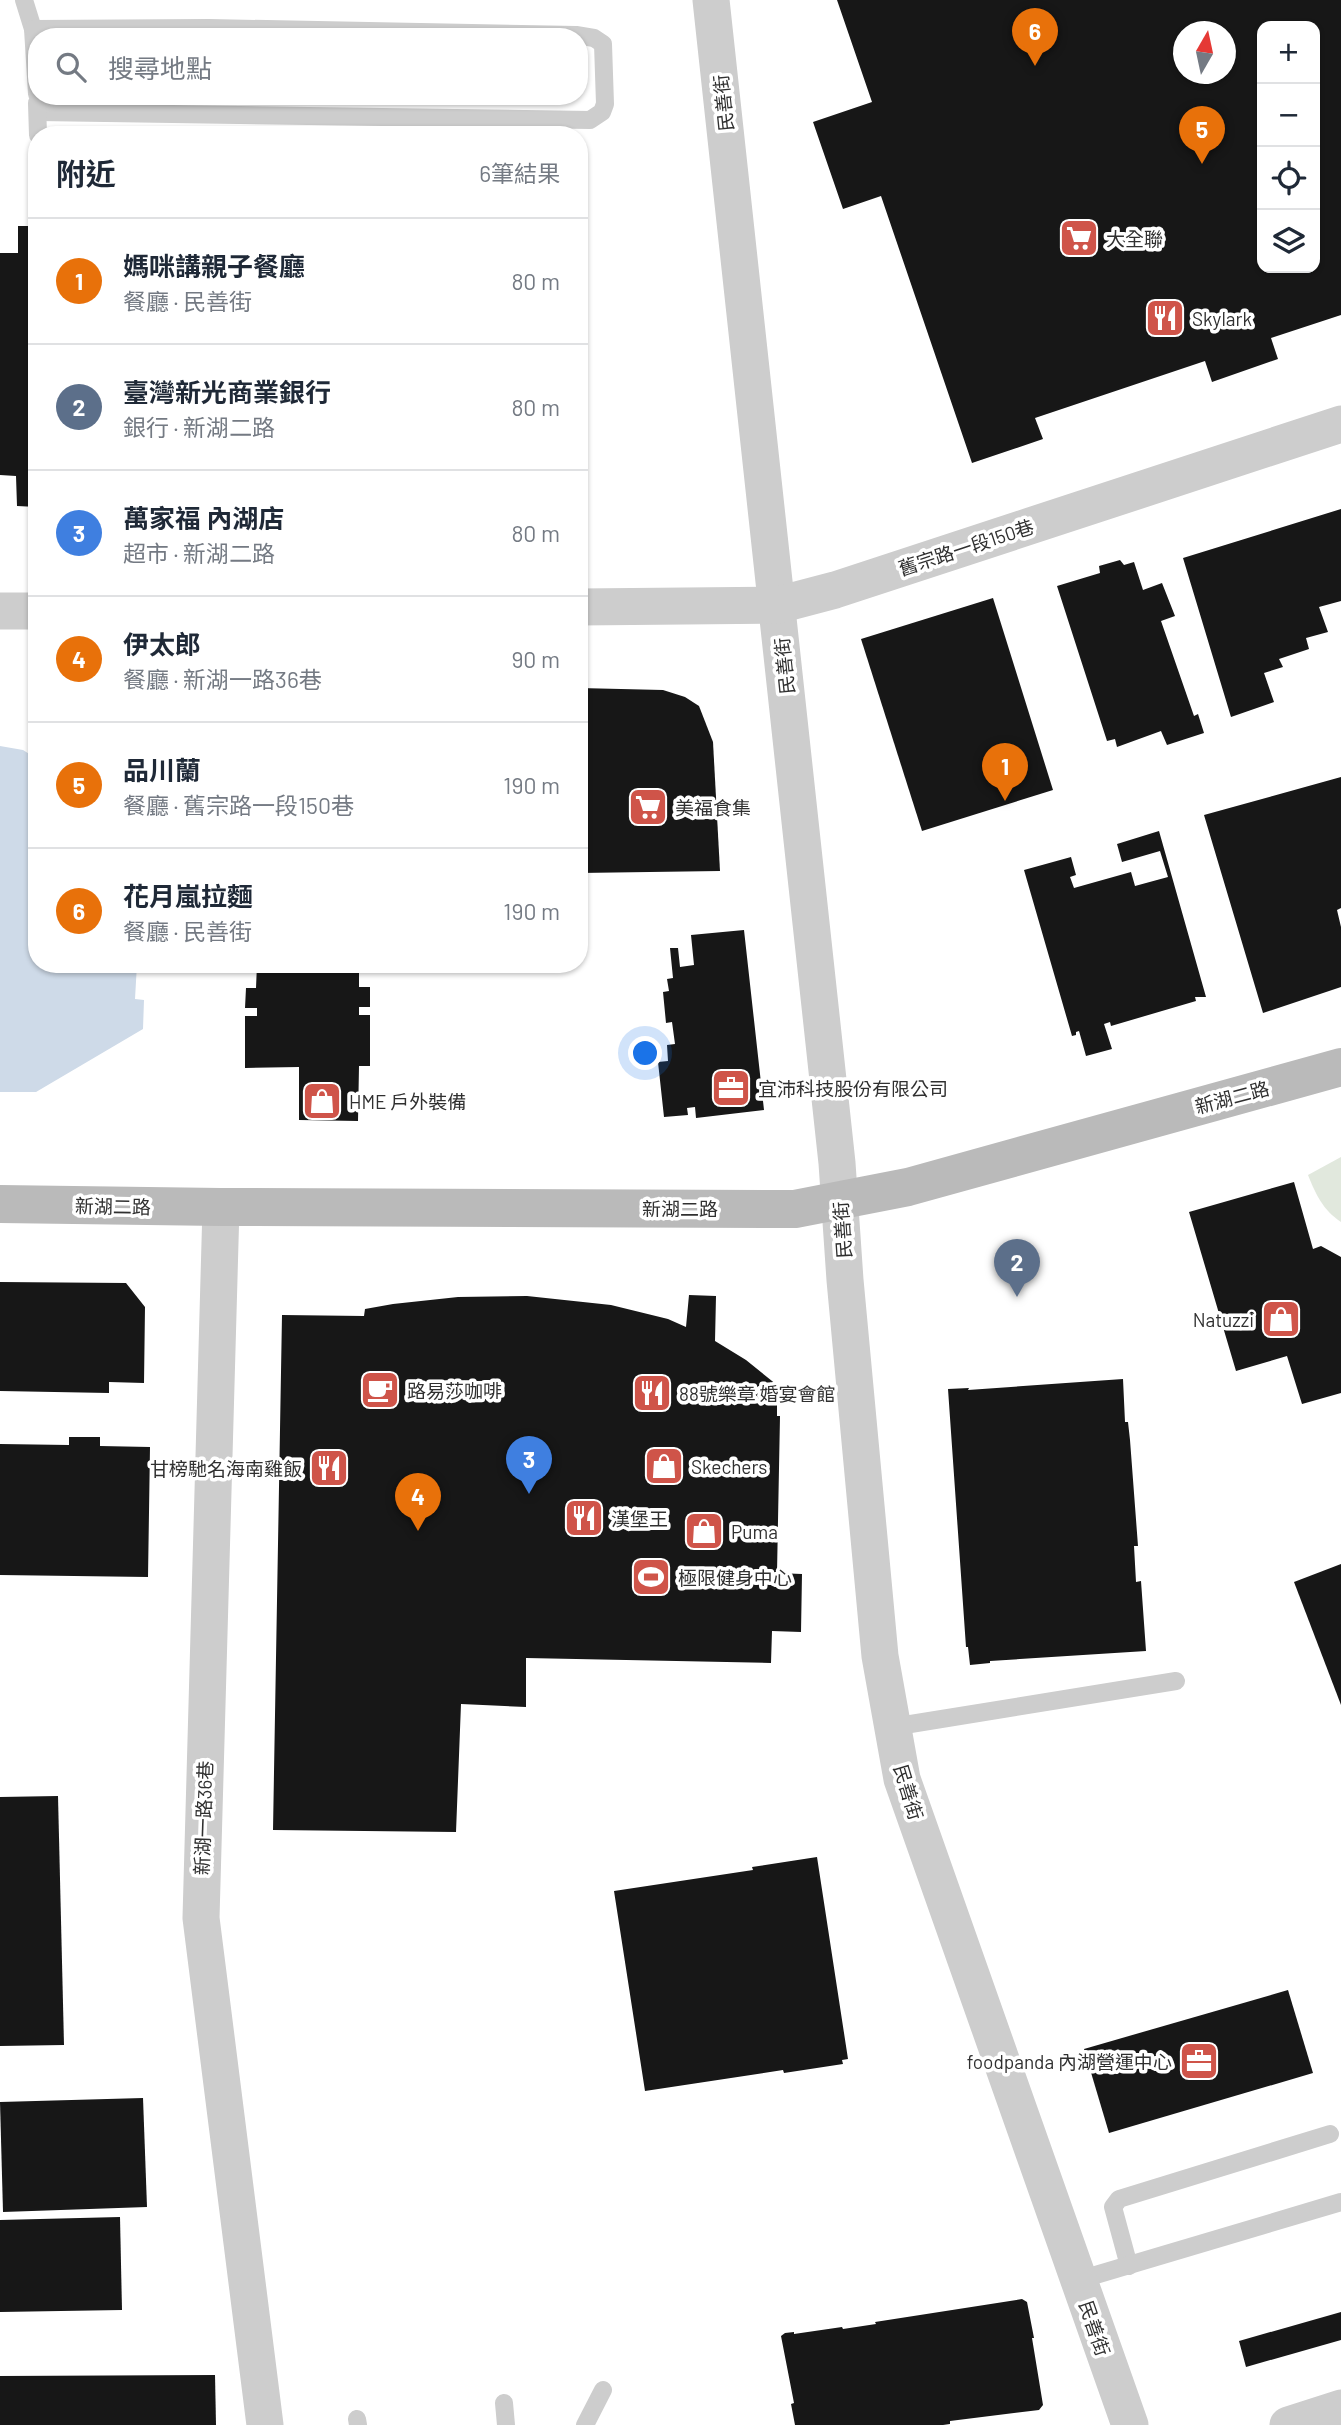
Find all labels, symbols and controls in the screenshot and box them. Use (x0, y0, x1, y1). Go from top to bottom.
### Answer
pin: 6 (1012, 8, 1058, 66)
north arrow (1173, 21, 1236, 84)
map controls (1257, 21, 1320, 273)
button: + (1257, 21, 1320, 84)
search box (28, 28, 588, 105)
icon: search (52, 48, 90, 86)
text: 搜尋地點 (108, 52, 212, 83)
street label: 民善街 (709, 73, 737, 133)
button: − (1257, 84, 1320, 147)
pin: 5 (1179, 106, 1225, 164)
button: locate (1257, 147, 1320, 210)
text: 附近 (56, 155, 116, 191)
text: 6筆結果 (479, 159, 560, 187)
button: layers (1257, 210, 1320, 273)
supermarket icon: 大全聯 (1058, 217, 1100, 259)
place label: 大全聯 (1106, 227, 1163, 250)
text: 媽咪講親子餐廳 (123, 250, 305, 281)
text: 1 (75, 267, 83, 295)
text: 80 m (511, 267, 560, 295)
text: 餐廳 · 民善街 (123, 287, 252, 315)
restaurant icon: Skylark (1144, 297, 1186, 339)
place label: Skylark (1192, 307, 1252, 330)
text: 臺灣新光商業銀行 (123, 376, 331, 407)
text: 2 (73, 393, 85, 421)
text: 80 m (511, 393, 560, 421)
text: 銀行 · 新湖二路 (123, 413, 275, 441)
text: 萬家福 內湖店 (123, 502, 284, 533)
street label: 舊宗路一段150巷 (895, 514, 1037, 580)
text: 3 (73, 519, 85, 547)
text: 80 m (511, 519, 560, 547)
text: 超市 · 新湖二路 (123, 539, 275, 567)
text: 伊太郎 (123, 628, 201, 659)
street label: 民善街 (770, 636, 798, 696)
text: 4 (72, 645, 86, 673)
text: 90 m (511, 645, 560, 673)
text: 餐廳 · 新湖一路36巷 (123, 665, 322, 693)
pin: 1 (982, 743, 1028, 801)
text: 品川蘭 (123, 754, 201, 785)
text: 5 (73, 771, 85, 799)
text: 190 m (503, 771, 560, 799)
supermarket icon: 美福食集 (627, 786, 669, 828)
text: 餐廳 · 舊宗路一段150巷 (123, 791, 354, 819)
place label: 美福食集 (675, 796, 751, 819)
text: 花月嵐拉麵 (123, 880, 253, 911)
text: 6 (73, 897, 85, 925)
text: 190 m (503, 897, 560, 925)
text: 餐廳 · 民善街 (123, 917, 252, 945)
your location (628, 1036, 662, 1070)
office icon: 宜沛科技股份有限公司 (710, 1067, 752, 1109)
street label: 新湖二路 (1192, 1076, 1272, 1118)
place label: 宜沛科技股份有限公司 (758, 1077, 948, 1100)
shop icon: HME 戶外裝備 (301, 1080, 343, 1122)
place label: HME 戶外裝備 (349, 1090, 466, 1113)
street label: 新湖二路 (75, 1194, 151, 1218)
street label: 新湖二路 (642, 1197, 718, 1220)
street label: 民善街 (829, 1201, 855, 1259)
pin: 2 (994, 1239, 1040, 1297)
shop icon: Natuzzi (1260, 1298, 1302, 1340)
place label: Natuzzi (1193, 1308, 1254, 1331)
cafe icon: 路易莎咖啡 (359, 1369, 401, 1411)
restaurant icon: 88號樂章 婚宴會館 (631, 1372, 673, 1414)
place label: 路易莎咖啡 (407, 1379, 502, 1402)
place label: 88號樂章 婚宴會館 (679, 1382, 836, 1405)
pin: 3 (506, 1436, 552, 1494)
shop icon: Skechers (643, 1445, 685, 1487)
restaurant icon: 甘榜馳名海南雞飯 (308, 1447, 350, 1489)
place label: Skechers (691, 1455, 768, 1478)
place label: 甘榜馳名海南雞飯 (150, 1457, 302, 1480)
pin: 4 (395, 1473, 441, 1531)
restaurant icon: 漢堡王 (563, 1497, 605, 1539)
place label: 漢堡王 (611, 1507, 668, 1530)
shop icon: Puma (683, 1510, 725, 1552)
place label: Puma (731, 1520, 778, 1543)
sports icon: 極限健身中心 (630, 1556, 672, 1598)
place label: 極限健身中心 (678, 1566, 792, 1589)
street label: 新湖一路36巷 (190, 1760, 216, 1876)
street label: 民善街 (890, 1761, 928, 1823)
office icon: foodpanda 內湖營運中心 (1178, 2040, 1220, 2082)
place label: foodpanda 內湖營運中心 (967, 2050, 1172, 2073)
street label: 民善街 (1075, 2297, 1115, 2359)

